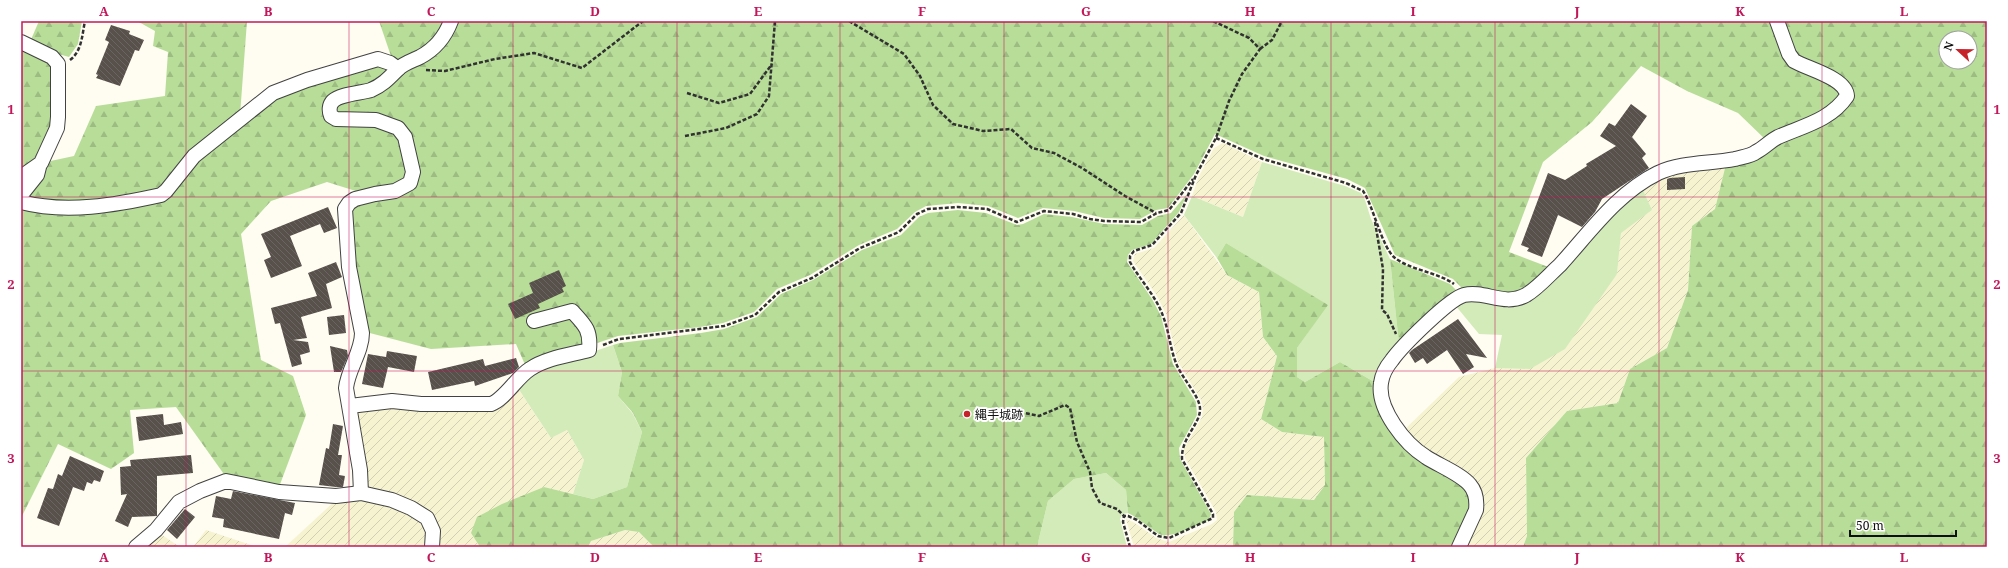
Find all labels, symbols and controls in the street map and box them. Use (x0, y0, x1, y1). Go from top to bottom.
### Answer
text: A (99, 2, 109, 20)
text: B (264, 2, 273, 20)
text: C (427, 2, 436, 20)
text: D (590, 2, 600, 20)
text: E (754, 2, 763, 20)
text: F (918, 2, 926, 20)
text: G (1081, 2, 1091, 20)
text: H (1245, 2, 1256, 20)
text: I (1410, 2, 1416, 20)
text: J (1573, 2, 1580, 20)
text: K (1735, 2, 1745, 20)
text: L (1900, 2, 1909, 20)
north arrow (1938, 30, 1978, 70)
text: N (1940, 39, 1957, 53)
text: 1 (7, 100, 15, 118)
text: 1 (1993, 100, 2001, 118)
text: 2 (7, 275, 15, 293)
text: 2 (1993, 275, 2001, 293)
place label: 縄手城跡 (975, 406, 1023, 423)
marker: 縄手城跡 (962, 409, 972, 419)
text: 3 (7, 449, 15, 467)
text: 3 (1993, 449, 2001, 467)
scale bar (1850, 512, 1956, 538)
text: 50 m (1856, 517, 1884, 534)
text: A (99, 548, 109, 566)
text: B (264, 548, 273, 566)
text: C (427, 548, 436, 566)
text: D (590, 548, 600, 566)
text: E (754, 548, 763, 566)
text: F (918, 548, 926, 566)
text: G (1081, 548, 1091, 566)
text: H (1245, 548, 1256, 566)
text: I (1410, 548, 1416, 566)
text: J (1573, 548, 1580, 566)
text: K (1735, 548, 1745, 566)
text: L (1900, 548, 1909, 566)

